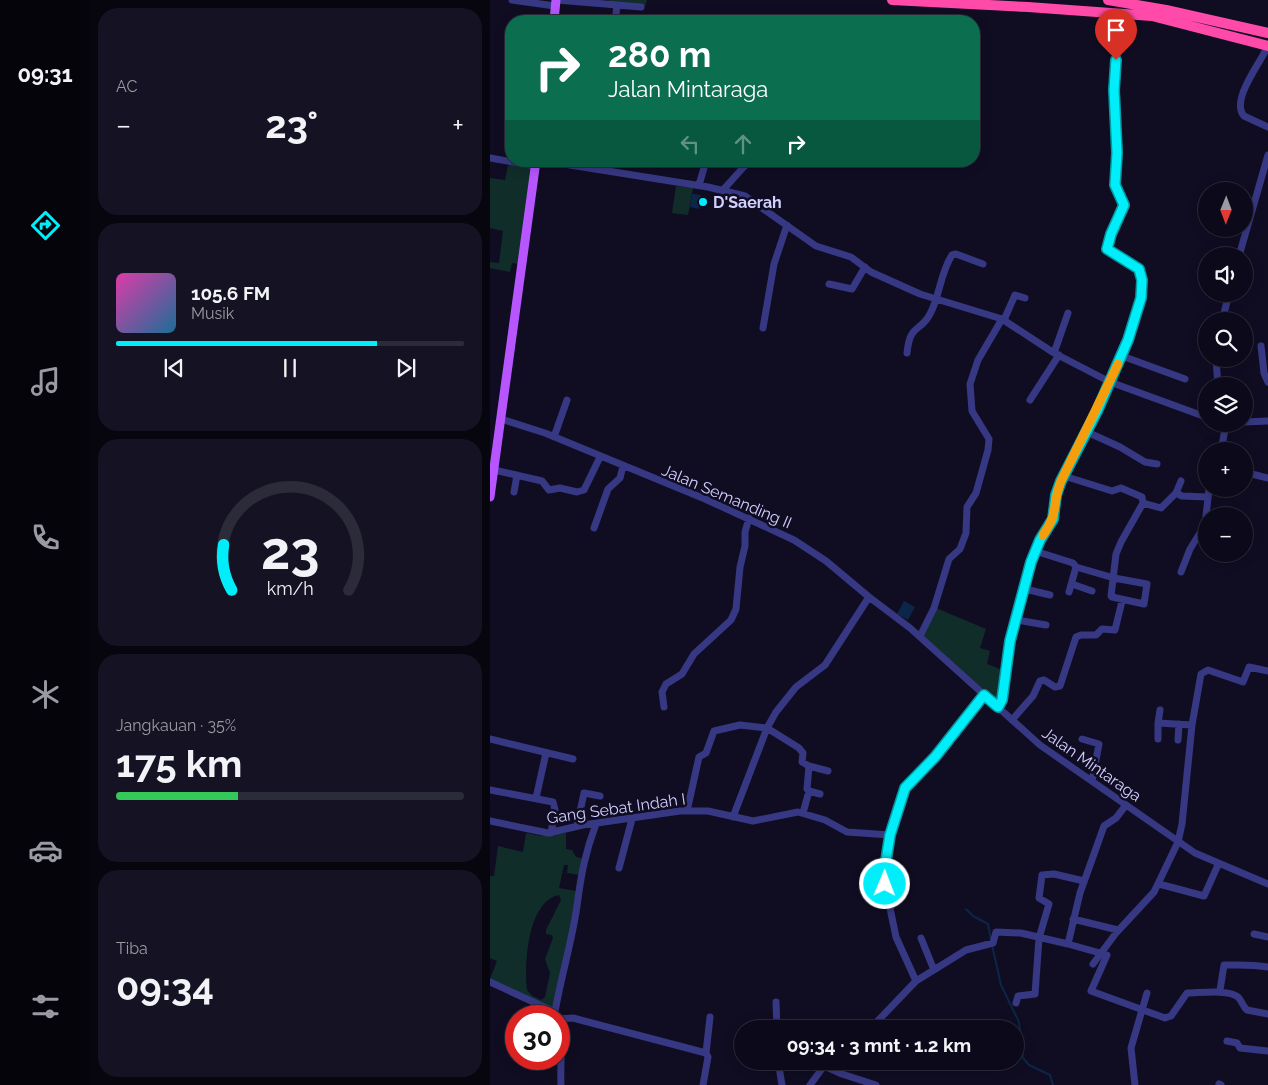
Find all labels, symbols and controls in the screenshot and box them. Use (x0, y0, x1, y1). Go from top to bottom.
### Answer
pin (1095, 9, 1137, 60)
icon: arrive (1102, 16, 1130, 44)
text: 280 m (608, 34, 711, 75)
icon: right (525, 35, 590, 100)
text: 09:31 (17, 61, 73, 87)
text: Jalan Mintaraga (608, 76, 768, 102)
text: AC (116, 77, 137, 96)
text: 23° (265, 102, 318, 147)
text: − (116, 109, 131, 142)
text: + (452, 109, 464, 142)
icon: left (676, 130, 704, 158)
icon: ahead (729, 130, 757, 158)
icon: right (782, 130, 810, 158)
north arrow (1198, 182, 1252, 238)
map controls (1198, 182, 1253, 562)
place label: D'Saerah (713, 193, 782, 212)
marker: D'Saerah (697, 196, 709, 208)
icon: directions (28, 208, 63, 243)
button: sound (1198, 247, 1253, 302)
text: 105.6 FM (191, 282, 270, 304)
text: Musik (191, 304, 234, 323)
button: search (1198, 312, 1253, 367)
icon: previous (160, 354, 188, 382)
icon: pause (276, 354, 304, 382)
icon: next (392, 354, 420, 382)
icon: music (28, 364, 63, 399)
button: layers (1198, 377, 1253, 432)
button: + (1198, 442, 1253, 497)
street label: Jalan Semanding II (659, 461, 795, 532)
button: − (1198, 507, 1253, 562)
icon: phone (28, 520, 63, 555)
text: 23 (261, 520, 319, 581)
text: km/h (266, 578, 314, 599)
icon: climate (28, 677, 63, 712)
text: Jangkauan · 35% (116, 716, 236, 735)
street label: Jalan Mintaraga (1039, 723, 1145, 806)
text: 175 km (116, 741, 242, 786)
street label: Gang Sebat Indah I (545, 789, 687, 828)
icon: car (28, 833, 63, 868)
position arrow (858, 857, 910, 909)
text: Tiba (116, 939, 148, 958)
text: 09:34 (116, 964, 214, 1009)
icon: filters (28, 989, 63, 1024)
speed limit sign: 30 (505, 1005, 570, 1070)
text: 09:34 · 3 mnt · 1.2 km (787, 1034, 971, 1056)

